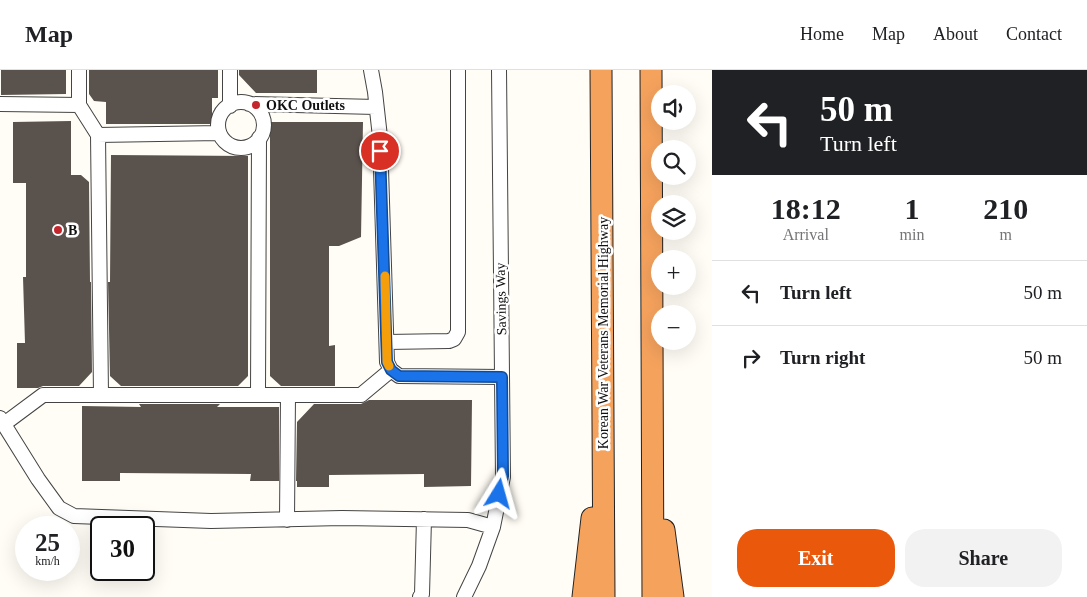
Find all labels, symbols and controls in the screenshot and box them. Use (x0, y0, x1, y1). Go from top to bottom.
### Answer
text: Map (25, 21, 73, 47)
text: Home (800, 24, 844, 44)
text: Map (872, 24, 905, 44)
text: About (933, 24, 978, 44)
text: Contact (1006, 24, 1062, 44)
map controls (651, 85, 696, 350)
button: sound (651, 85, 696, 130)
icon: left (737, 90, 802, 155)
text: 50 m (820, 90, 893, 129)
place label: OKC Outlets (266, 98, 345, 113)
marker: OKC Outlets (250, 99, 262, 111)
pin (359, 130, 401, 172)
text: Turn left (820, 131, 897, 156)
icon: arrive (366, 137, 394, 165)
button: search (651, 140, 696, 185)
text: 18:12 (771, 192, 841, 225)
text: 1 (904, 192, 919, 225)
text: 210 (983, 192, 1028, 225)
button: layers (651, 195, 696, 240)
street label: Korean War Veterans Memorial Highway (596, 217, 611, 449)
place label: B (68, 223, 77, 238)
marker: B (52, 224, 64, 236)
text: Arrival (783, 226, 829, 243)
text: min (900, 226, 924, 243)
text: m (999, 226, 1012, 243)
button: + (651, 250, 696, 295)
street label: Savings Way (493, 262, 509, 336)
icon: left (737, 279, 765, 307)
text: Turn left (780, 282, 852, 303)
text: 50 m (1023, 282, 1062, 303)
button: − (651, 305, 696, 350)
icon: right (737, 344, 765, 372)
text: Turn right (780, 347, 865, 368)
text: 50 m (1023, 347, 1062, 368)
position arrow (472, 467, 524, 519)
speed limit sign: 30 (90, 516, 155, 581)
text: 25 (35, 529, 60, 556)
button: Exit (737, 529, 895, 587)
button: Share (905, 529, 1062, 587)
text: km/h (35, 554, 60, 568)

